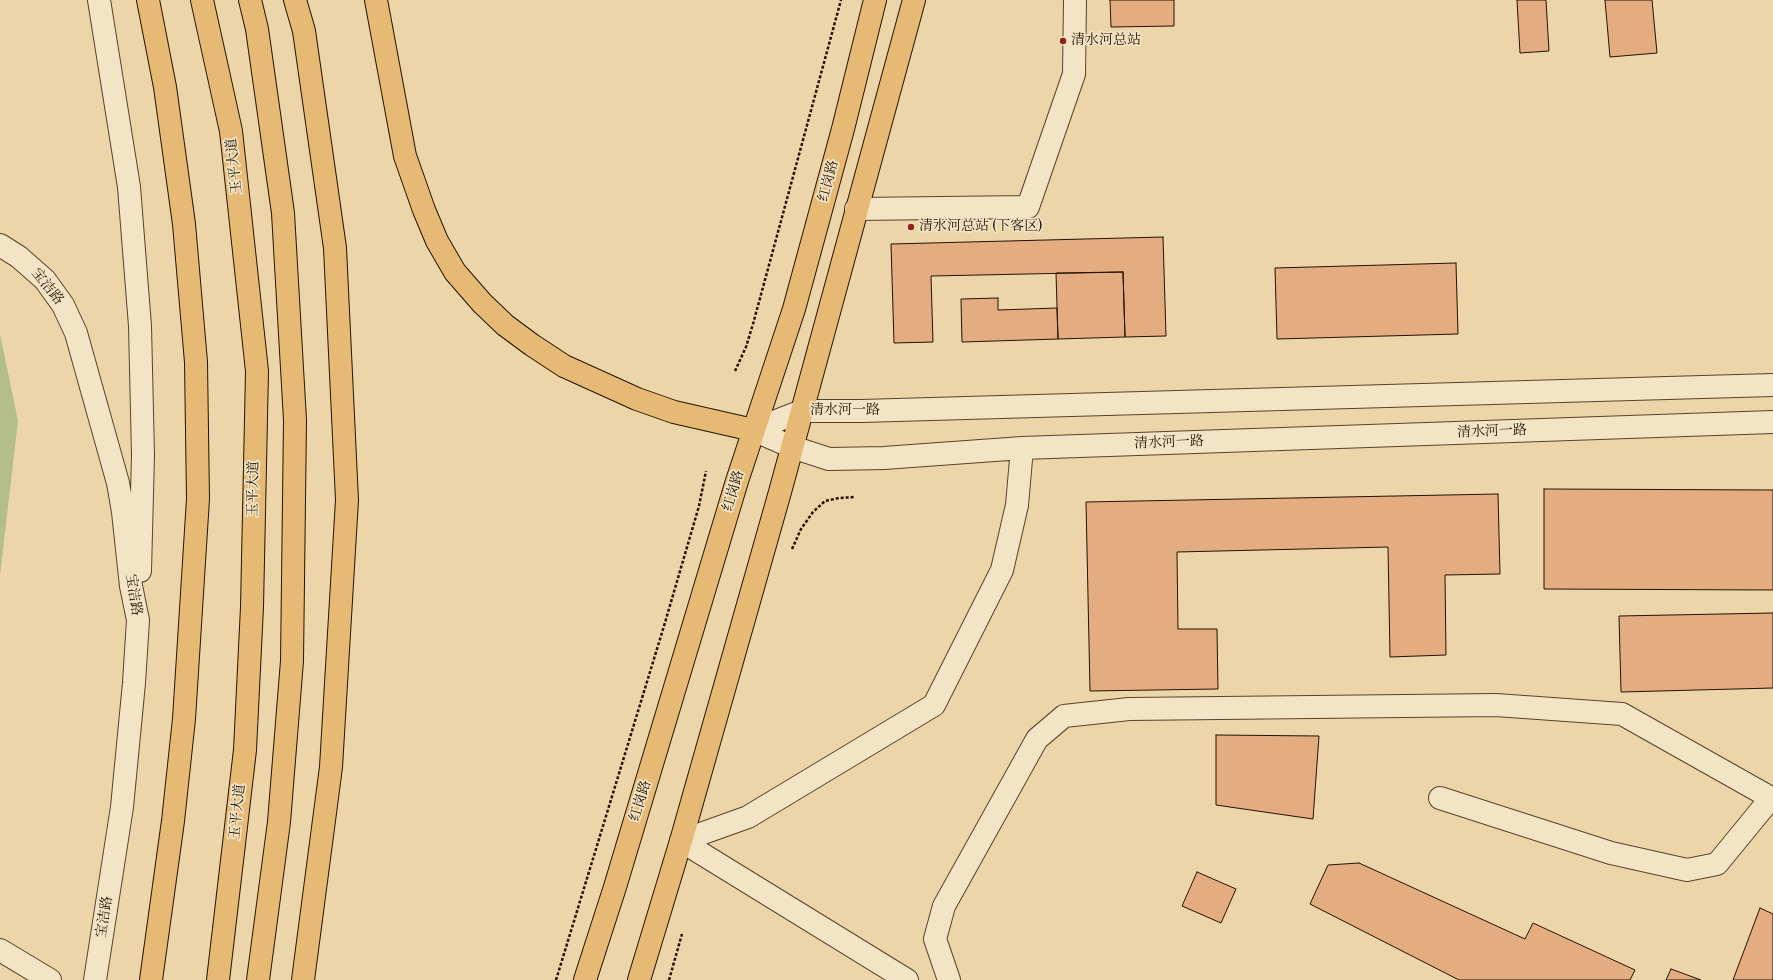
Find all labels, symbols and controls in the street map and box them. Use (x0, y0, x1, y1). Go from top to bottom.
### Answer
place label: 清水河总站 (1071, 33, 1141, 49)
marker: 清水河总站 (1058, 36, 1068, 46)
street label: 玉平大道 (224, 137, 246, 195)
street label: 红岗路 (815, 159, 843, 203)
place label: 清水河总站 (下客区) (919, 219, 1043, 235)
marker: 清水河总站 (下客区) (906, 222, 916, 232)
street label: 宝洁路 (27, 265, 67, 309)
street label: 清水河一路 (810, 403, 880, 419)
street label: 清水河一路 (1457, 422, 1527, 442)
street label: 清水河一路 (1134, 433, 1204, 453)
street label: 玉平大道 (245, 461, 263, 517)
street label: 红岗路 (720, 468, 748, 514)
street label: 宝洁路 (121, 573, 145, 617)
street label: 红岗路 (627, 778, 655, 824)
street label: 玉平大道 (227, 783, 249, 841)
street label: 宝洁路 (93, 895, 117, 939)

